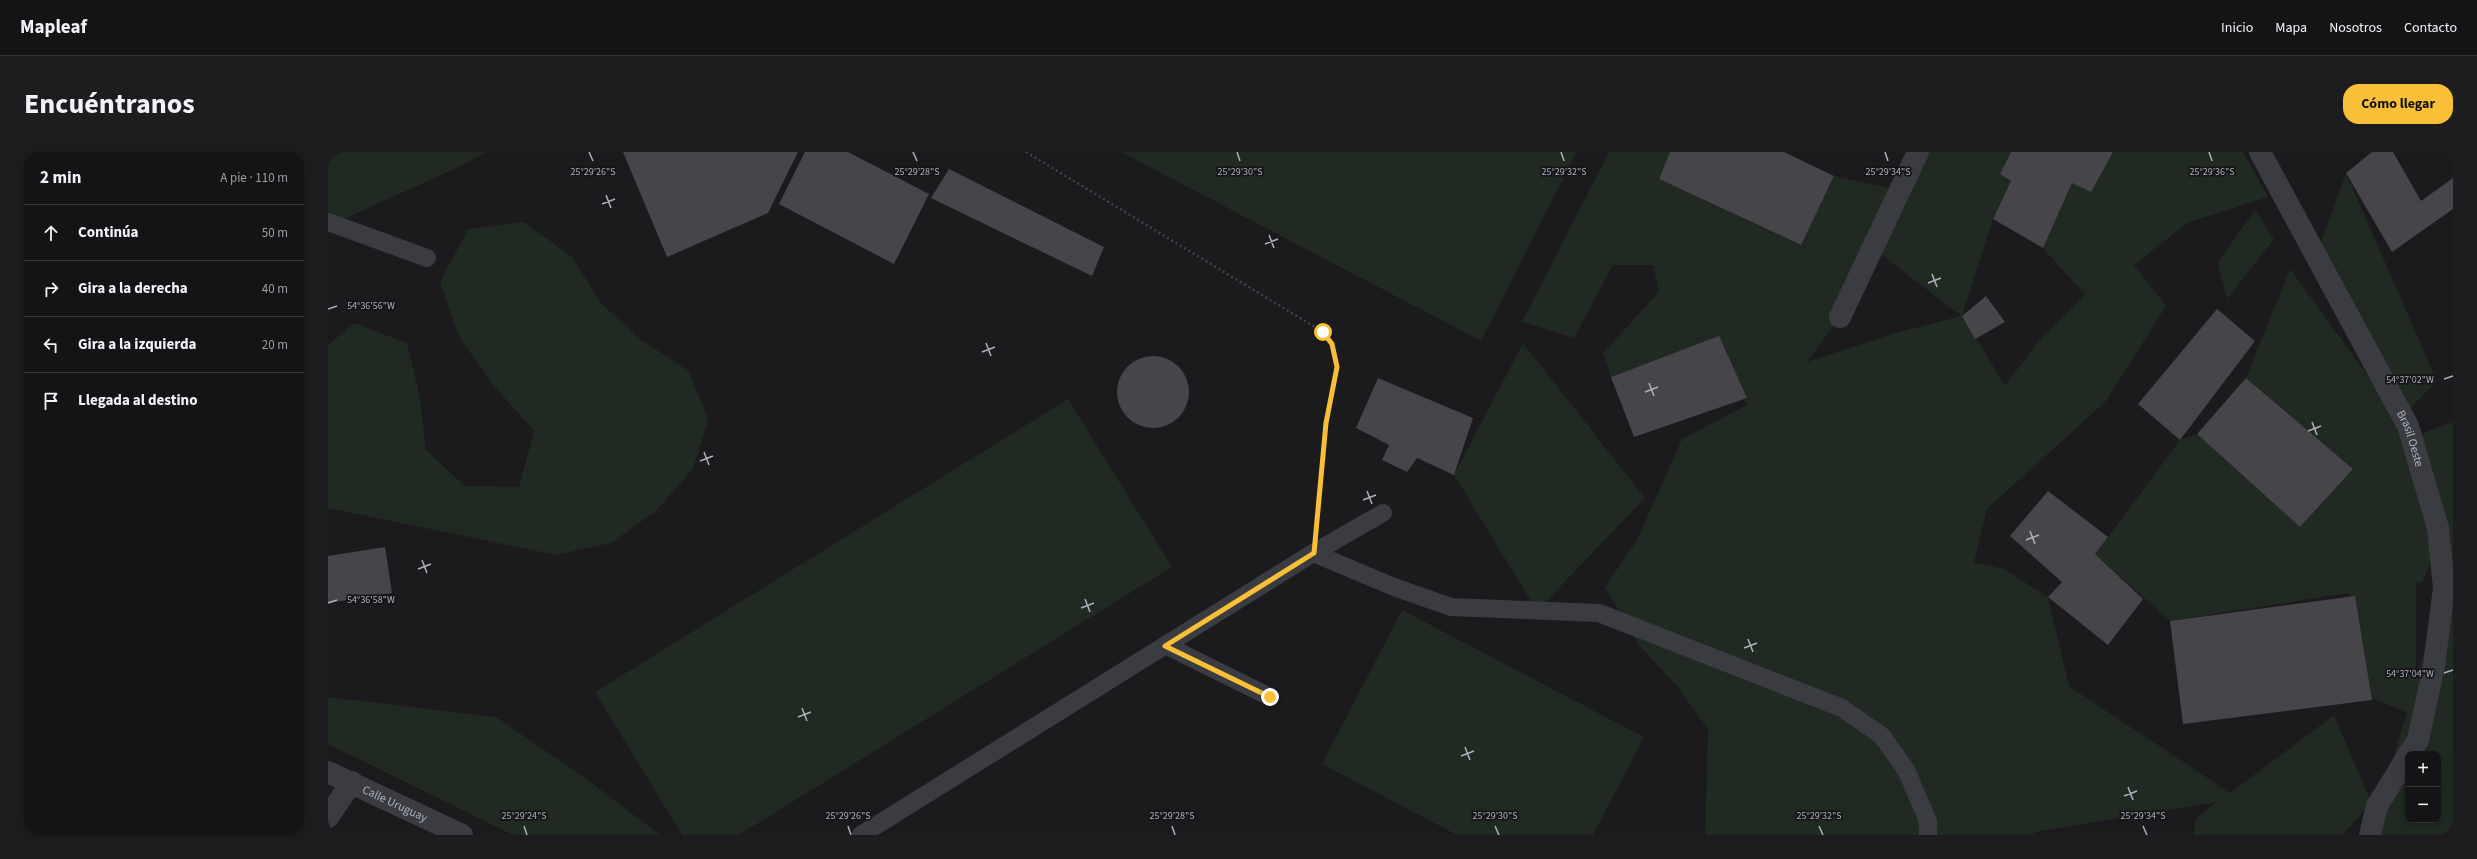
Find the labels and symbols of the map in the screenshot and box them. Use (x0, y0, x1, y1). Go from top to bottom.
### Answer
text: 25°29'26"S (570, 165, 616, 179)
text: 25°29'28"S (894, 165, 940, 179)
text: 25°29'30"S (1217, 165, 1263, 179)
text: 25°29'32"S (1541, 165, 1587, 179)
text: 25°29'34"S (1865, 165, 1911, 179)
text: 25°29'36"S (2189, 165, 2235, 179)
text: 54°36'56"W (347, 299, 395, 313)
route start (1314, 323, 1332, 341)
text: 54°37'02"W (2386, 373, 2434, 387)
street label: Brasil Oeste (2392, 407, 2428, 469)
text: 54°36'58"W (347, 593, 395, 607)
text: 54°37'04"W (2386, 667, 2434, 681)
route end (1261, 688, 1279, 706)
street label: Calle Uruguay (359, 781, 430, 827)
text: 25°29'24"S (501, 809, 547, 823)
text: 25°29'26"S (825, 809, 871, 823)
text: 25°29'28"S (1149, 809, 1195, 823)
text: 25°29'30"S (1472, 809, 1518, 823)
text: 25°29'32"S (1796, 809, 1842, 823)
text: 25°29'34"S (2120, 809, 2166, 823)

